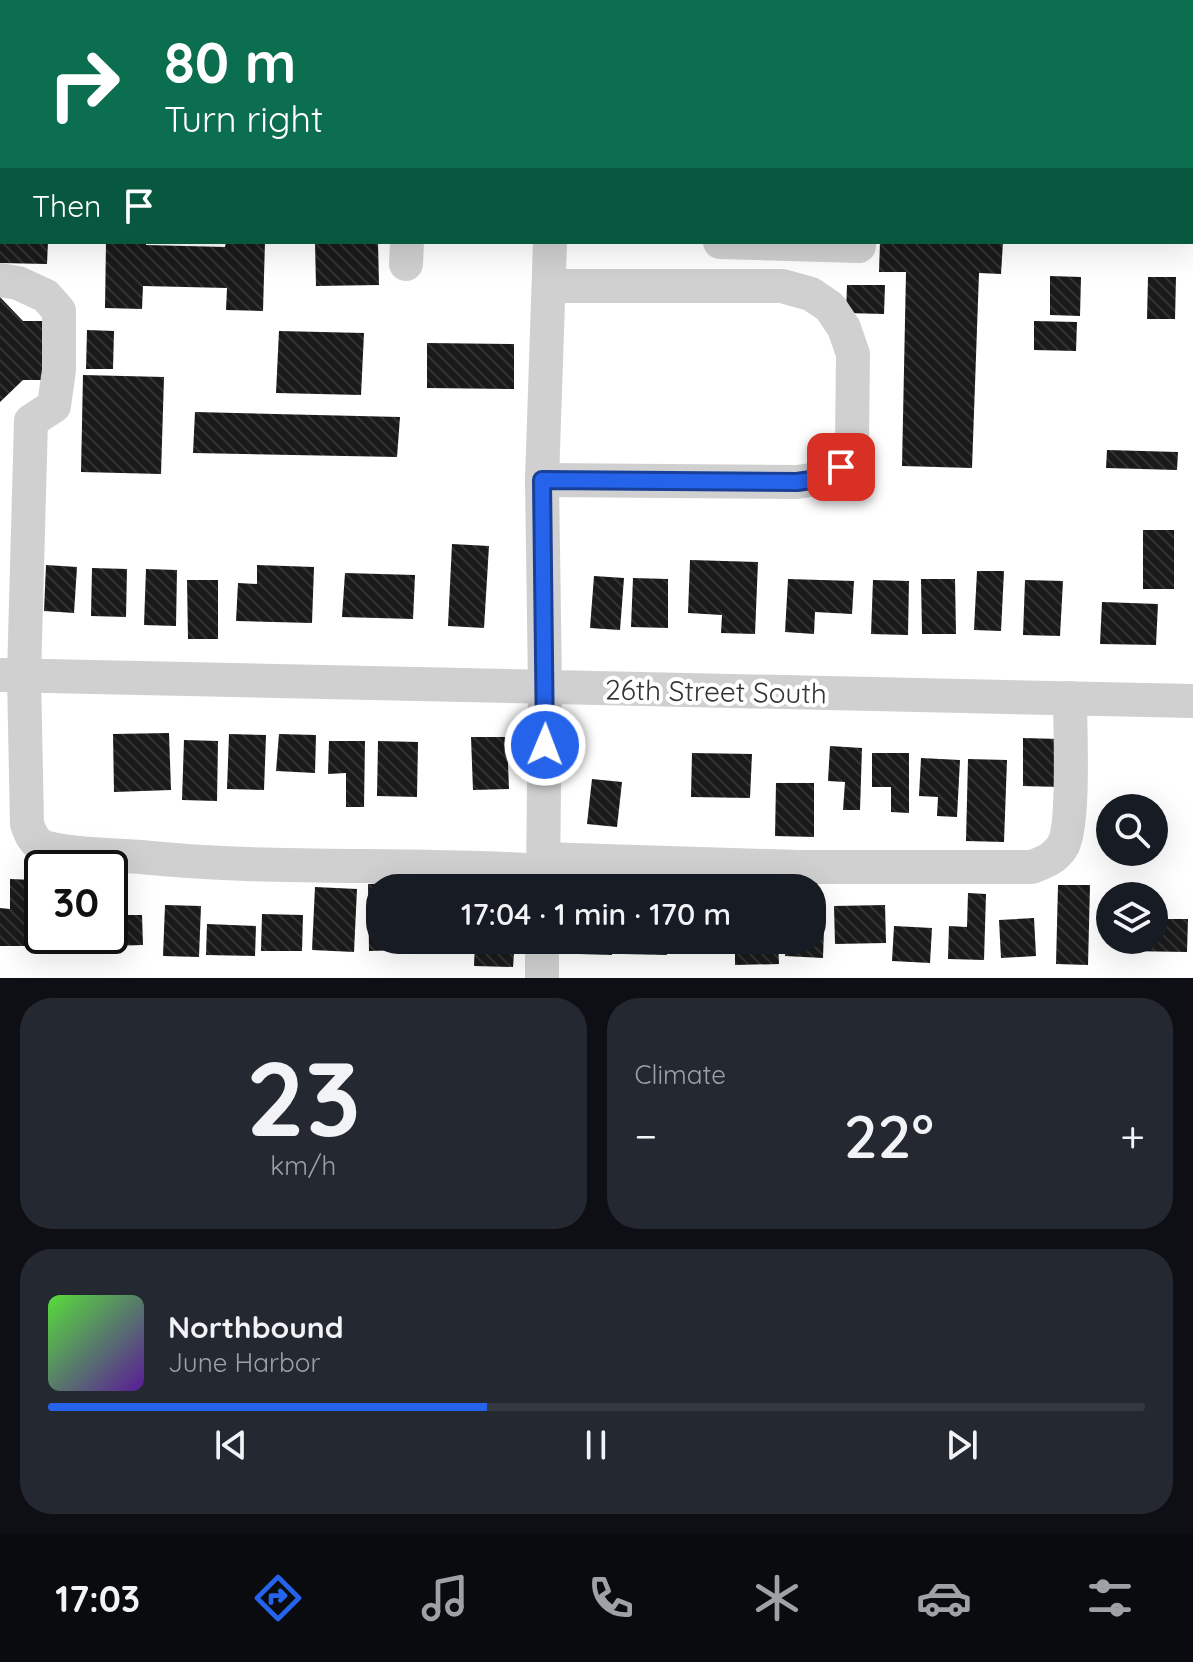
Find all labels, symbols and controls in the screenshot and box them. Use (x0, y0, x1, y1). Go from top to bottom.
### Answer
text: 80 m (164, 27, 296, 97)
icon: right (32, 32, 136, 136)
text: Turn right (164, 96, 323, 141)
icon: arrive (117, 184, 161, 228)
text: Then (32, 187, 101, 225)
pin (807, 433, 875, 501)
icon: arrive (819, 445, 863, 489)
street label: 26th Street South (605, 672, 827, 710)
position arrow (503, 703, 587, 787)
map controls (1096, 794, 1168, 954)
button: search (1096, 794, 1168, 866)
speed limit sign: 30 (24, 850, 128, 954)
button: layers (1096, 882, 1168, 954)
text: 17:04 · 1 min · 170 m (461, 895, 731, 933)
text: 23 (246, 1032, 361, 1162)
text: Climate (635, 1058, 726, 1091)
text: 22° (844, 1098, 934, 1173)
text: − (635, 1108, 657, 1163)
text: + (1120, 1108, 1145, 1163)
text: km/h (270, 1149, 336, 1182)
text: Northbound (168, 1308, 344, 1346)
text: June Harbor (168, 1346, 320, 1379)
icon: previous (209, 1423, 253, 1467)
icon: pause (574, 1423, 618, 1467)
icon: next (940, 1423, 984, 1467)
icon: directions (250, 1570, 306, 1626)
icon: music (417, 1570, 473, 1626)
icon: phone (583, 1570, 639, 1626)
icon: climate (749, 1570, 805, 1626)
icon: car (916, 1570, 972, 1626)
icon: filters (1082, 1570, 1138, 1626)
text: 17:03 (55, 1576, 140, 1621)

